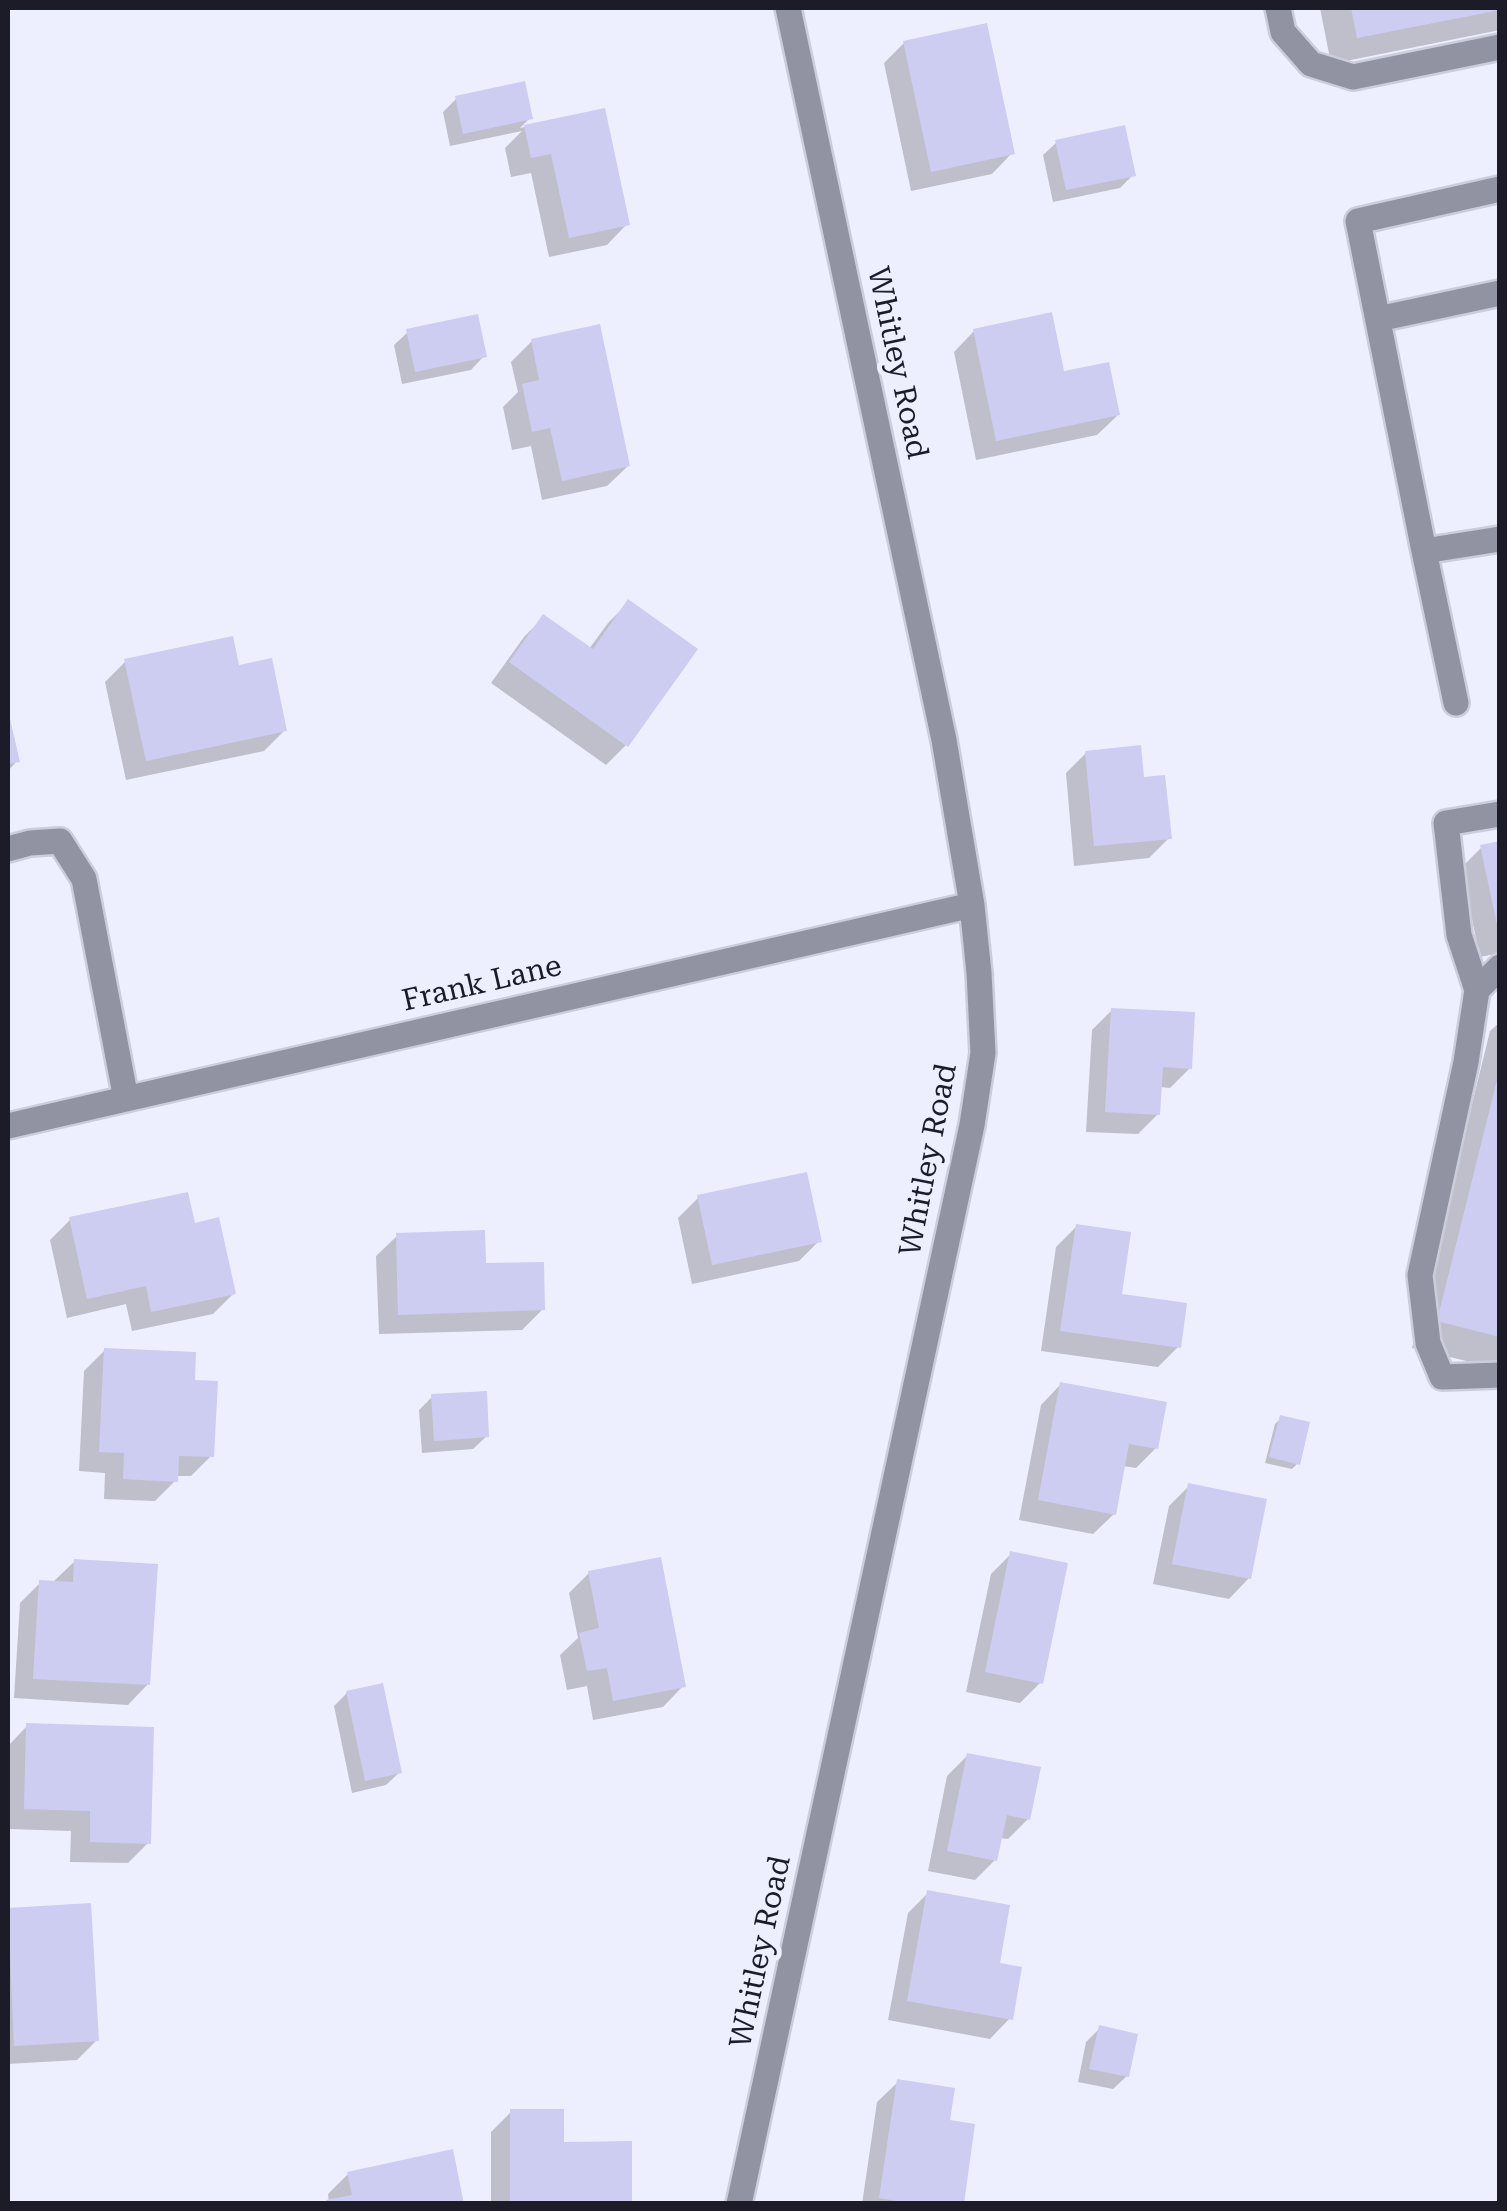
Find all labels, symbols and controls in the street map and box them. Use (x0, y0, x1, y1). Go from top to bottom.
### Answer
street label: Whitley Road (859, 264, 935, 462)
street label: Frank Lane (399, 948, 565, 1020)
street label: Whitley Road (893, 1061, 965, 1259)
street label: Whitley Road (723, 1853, 799, 2051)

